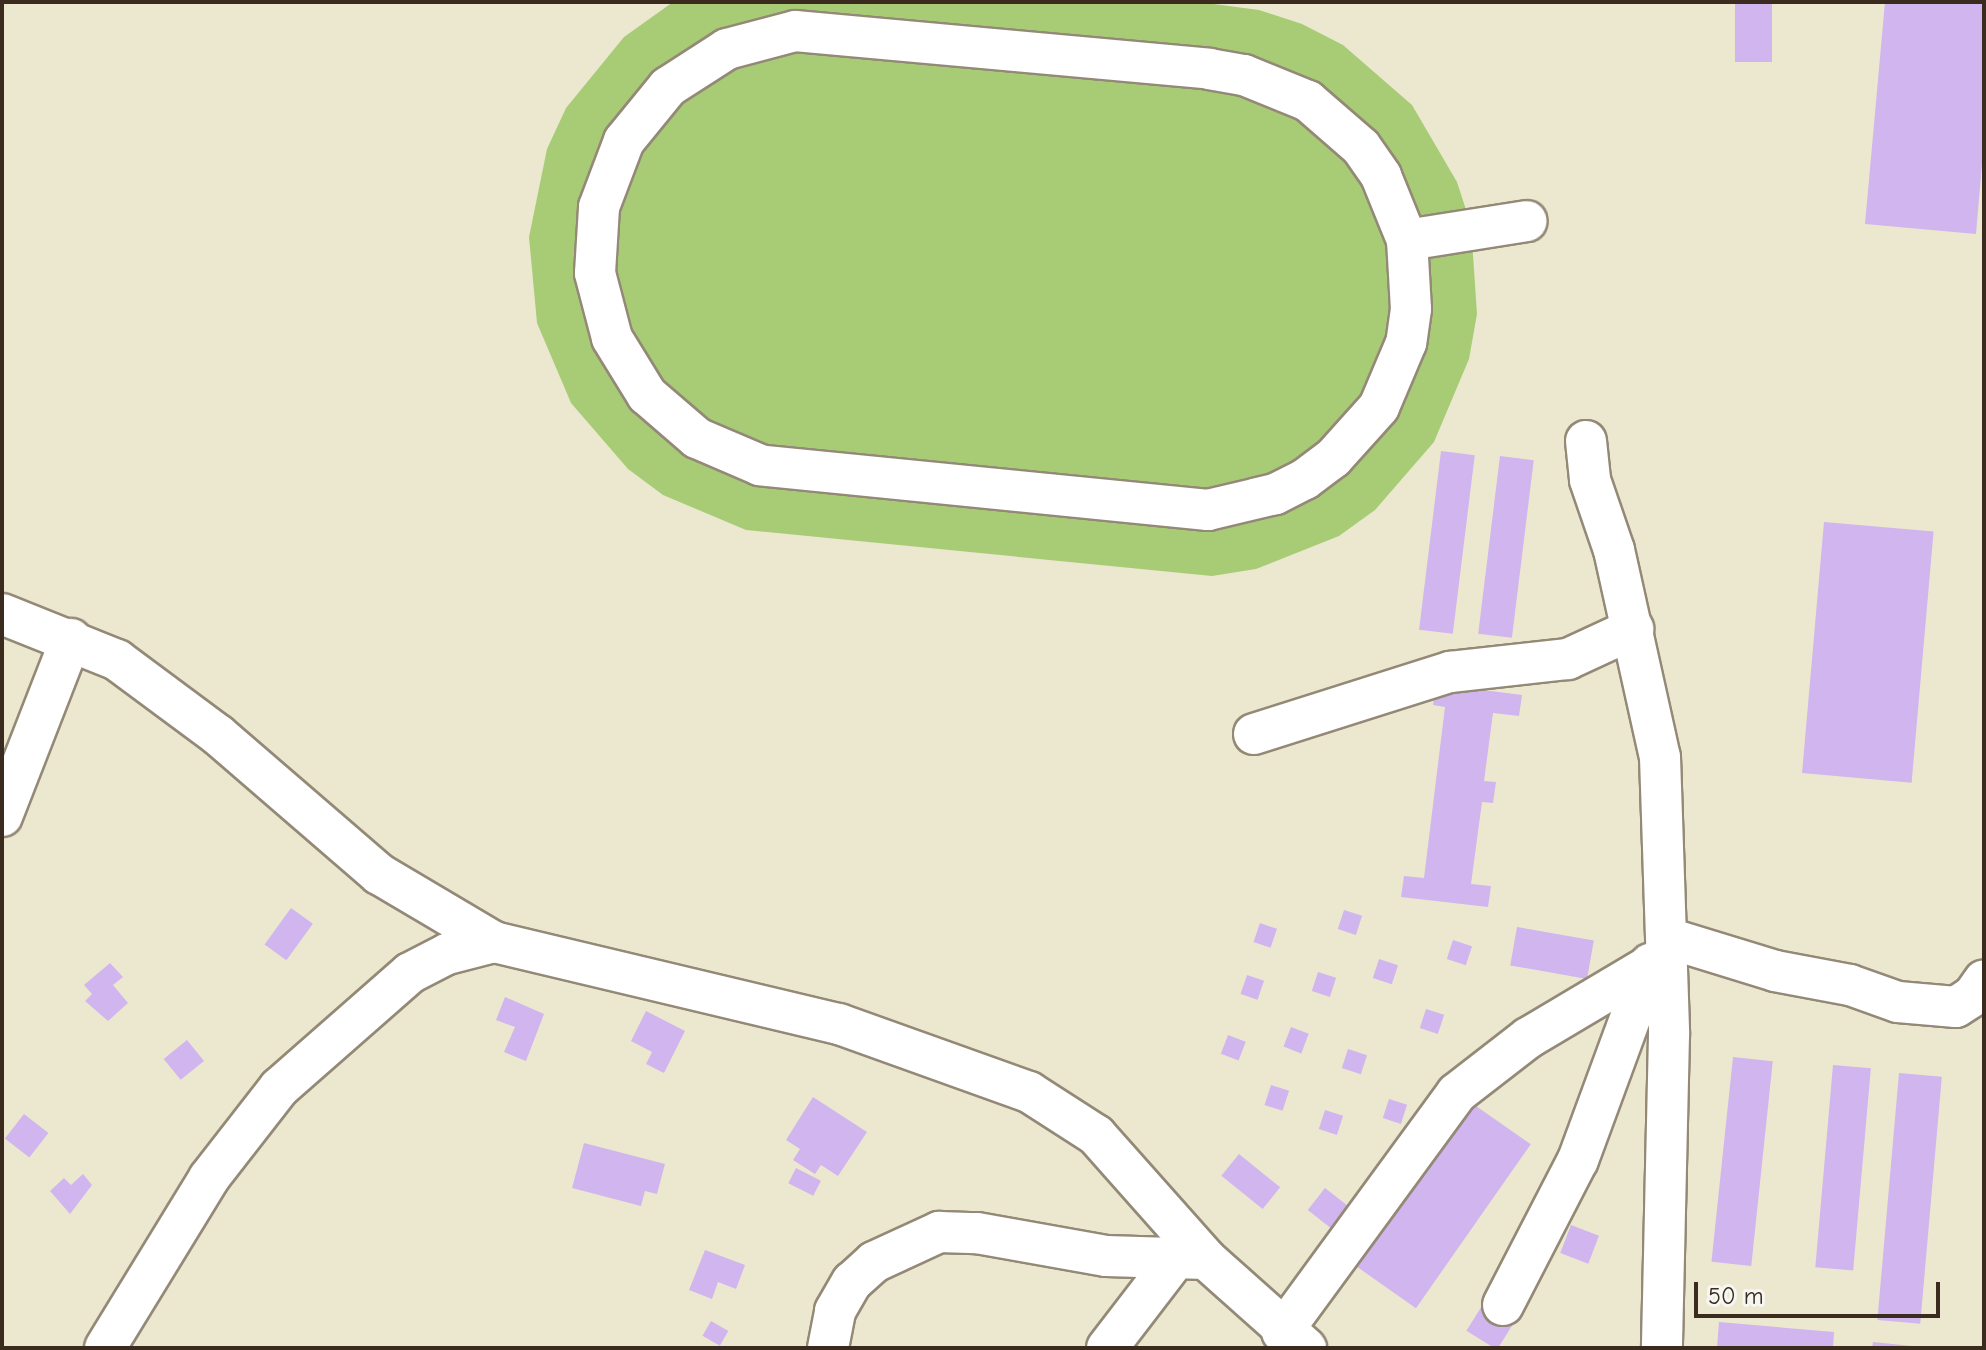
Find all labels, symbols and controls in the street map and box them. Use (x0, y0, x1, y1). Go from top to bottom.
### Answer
scale bar (1698, 1266, 1944, 1316)
text: 50 m (1708, 1282, 1764, 1310)

